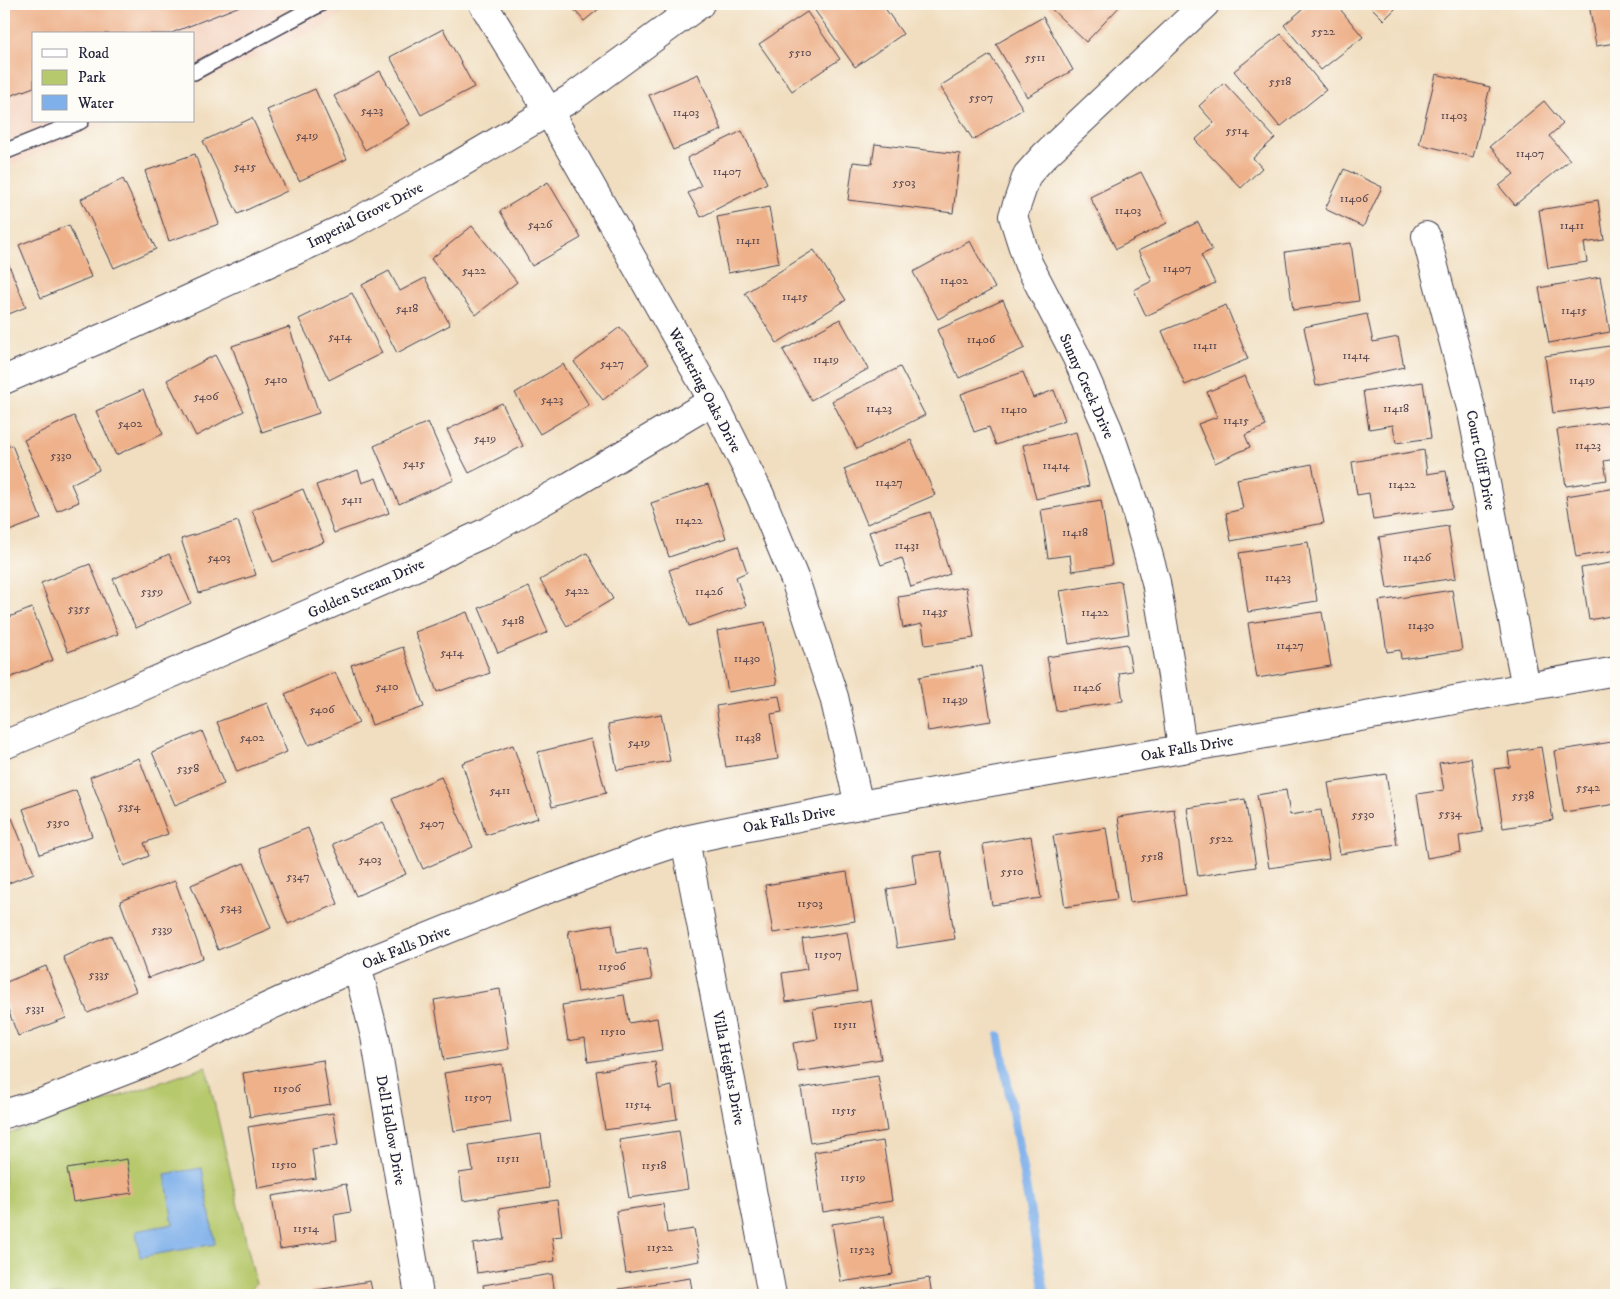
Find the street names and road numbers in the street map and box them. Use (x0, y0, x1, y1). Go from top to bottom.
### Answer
street label: Imperial Grove Drive (304, 178, 426, 253)
street label: Weathering Oaks Drive (663, 324, 745, 456)
street label: Sunny Creek Drive (1055, 331, 1118, 442)
street label: Court Cliff Drive (1462, 408, 1500, 512)
street label: Golden Stream Drive (305, 554, 427, 623)
street label: Oak Falls Drive (1139, 731, 1235, 766)
street label: Oak Falls Drive (741, 801, 837, 838)
street label: Oak Falls Drive (359, 921, 453, 974)
street label: Villa Heights Drive (708, 1008, 749, 1127)
street label: Dell Hollow Drive (371, 1073, 410, 1187)

